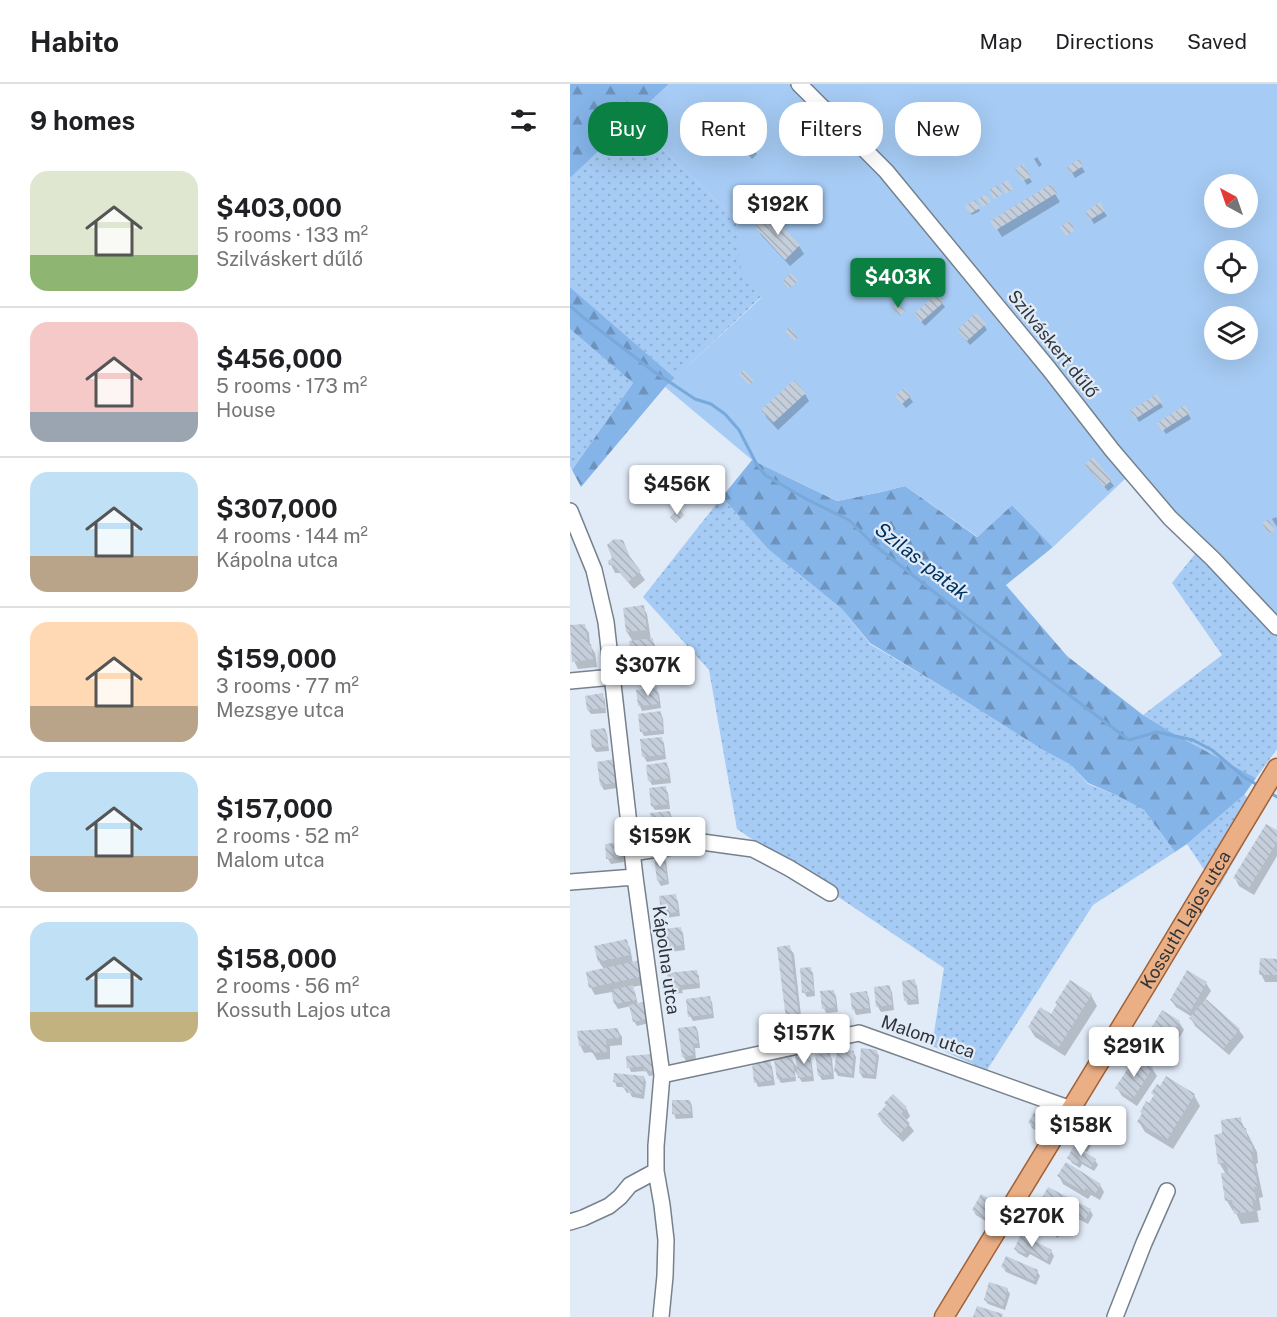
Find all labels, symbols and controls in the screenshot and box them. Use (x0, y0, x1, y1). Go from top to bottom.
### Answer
text: Habito (30, 25, 119, 58)
text: Map (980, 29, 1022, 54)
text: Directions (1055, 29, 1154, 54)
text: Saved (1187, 29, 1247, 54)
chip: Buy (588, 102, 668, 156)
chip: Rent (680, 102, 767, 156)
chip: Filters (779, 102, 883, 156)
chip: New (895, 102, 981, 156)
icon: filters (507, 104, 540, 137)
text: 9 homes (30, 105, 135, 136)
north arrow (1204, 174, 1258, 228)
map controls (1204, 174, 1258, 360)
pin: $192K (736, 185, 820, 236)
text: $403,000 (216, 192, 342, 223)
text: $192K (747, 192, 809, 216)
icon: home (78, 195, 150, 267)
text: 5 rooms · 133 m² (216, 223, 368, 247)
button: locate (1204, 240, 1258, 294)
text: Szilváskert dűlő (216, 247, 363, 271)
pin: $403K (856, 258, 940, 309)
text: $403K (864, 265, 932, 289)
street label: Szilváskert dűlő (1004, 286, 1103, 402)
button: layers (1204, 306, 1258, 360)
text: $456,000 (216, 343, 342, 374)
icon: home (78, 346, 150, 418)
text: 5 rooms · 173 m² (216, 374, 367, 398)
text: House (216, 398, 276, 422)
pin: $456K (635, 465, 719, 516)
text: $456K (643, 472, 711, 496)
text: $307,000 (216, 493, 338, 524)
icon: home (78, 496, 150, 568)
water label: Szilas-patak (871, 517, 974, 605)
text: 4 rooms · 144 m² (216, 524, 368, 548)
text: Kápolna utca (216, 548, 338, 572)
text: $159,000 (216, 643, 337, 674)
icon: home (78, 646, 150, 718)
pin: $307K (606, 646, 690, 697)
text: $307K (615, 653, 681, 677)
text: 3 rooms · 77 m² (216, 674, 359, 698)
text: Mezsgye utca (216, 698, 344, 722)
text: $157,000 (216, 793, 333, 824)
icon: home (78, 796, 150, 868)
pin: $159K (618, 817, 702, 868)
text: 2 rooms · 52 m² (216, 824, 359, 848)
text: $159K (628, 824, 692, 848)
street label: Kossuth Lajos utca (1136, 847, 1235, 992)
text: Malom utca (216, 848, 325, 872)
street label: Kápolna utca (648, 904, 685, 1016)
text: $158,000 (216, 943, 337, 974)
icon: home (78, 946, 150, 1018)
text: 2 rooms · 56 m² (216, 974, 359, 998)
text: Kossuth Lajos utca (216, 998, 391, 1022)
street label: Malom utca (879, 1011, 978, 1062)
pin: $157K (762, 1014, 846, 1065)
text: $157K (773, 1021, 835, 1045)
pin: $291K (1092, 1027, 1176, 1078)
text: $291K (1103, 1034, 1165, 1058)
pin: $158K (1039, 1106, 1123, 1157)
text: $158K (1049, 1113, 1113, 1137)
pin: $270K (990, 1197, 1074, 1248)
text: $270K (999, 1204, 1065, 1228)

